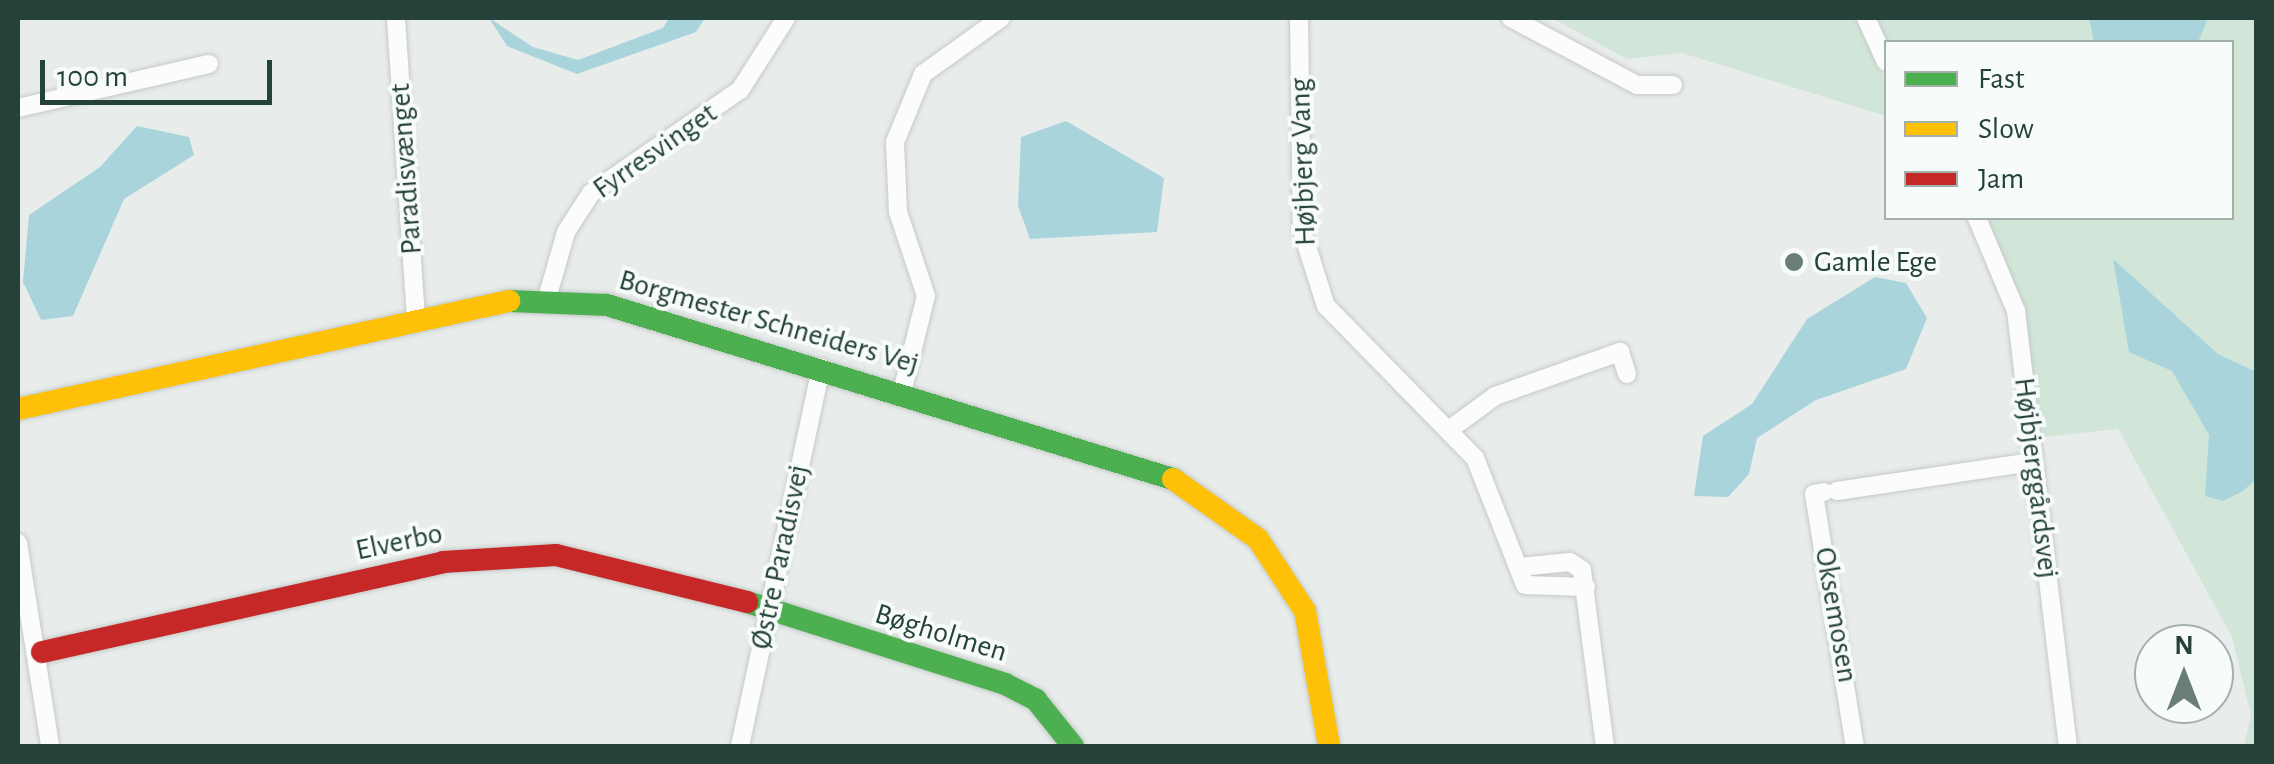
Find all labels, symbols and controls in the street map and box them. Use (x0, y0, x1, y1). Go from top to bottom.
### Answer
scale bar (45, 40, 278, 102)
legend (1884, 40, 2234, 220)
text: 100 m (57, 62, 128, 92)
text: Fast (1978, 64, 2025, 94)
street label: Højbjerg Vang (1282, 77, 1324, 247)
street label: Paradisvænget (382, 82, 430, 256)
street label: Fyrresvinget (586, 95, 724, 207)
text: Slow (1978, 114, 2034, 144)
text: Jam (1978, 164, 2024, 194)
place label: Gamle Ege (1814, 244, 1937, 280)
marker: Gamle Ege (1783, 251, 1805, 273)
street label: Borgmester Schneiders Vej (615, 262, 923, 382)
street label: Højbjerggårdsvej (2006, 375, 2066, 581)
street label: Østre Paradisvej (743, 461, 817, 653)
street label: Elverbo (352, 515, 446, 569)
street label: Oksemosen (1806, 545, 1866, 685)
street label: Bøgholmen (871, 596, 1011, 670)
north arrow (2134, 624, 2234, 724)
text: N (2174, 632, 2194, 660)

